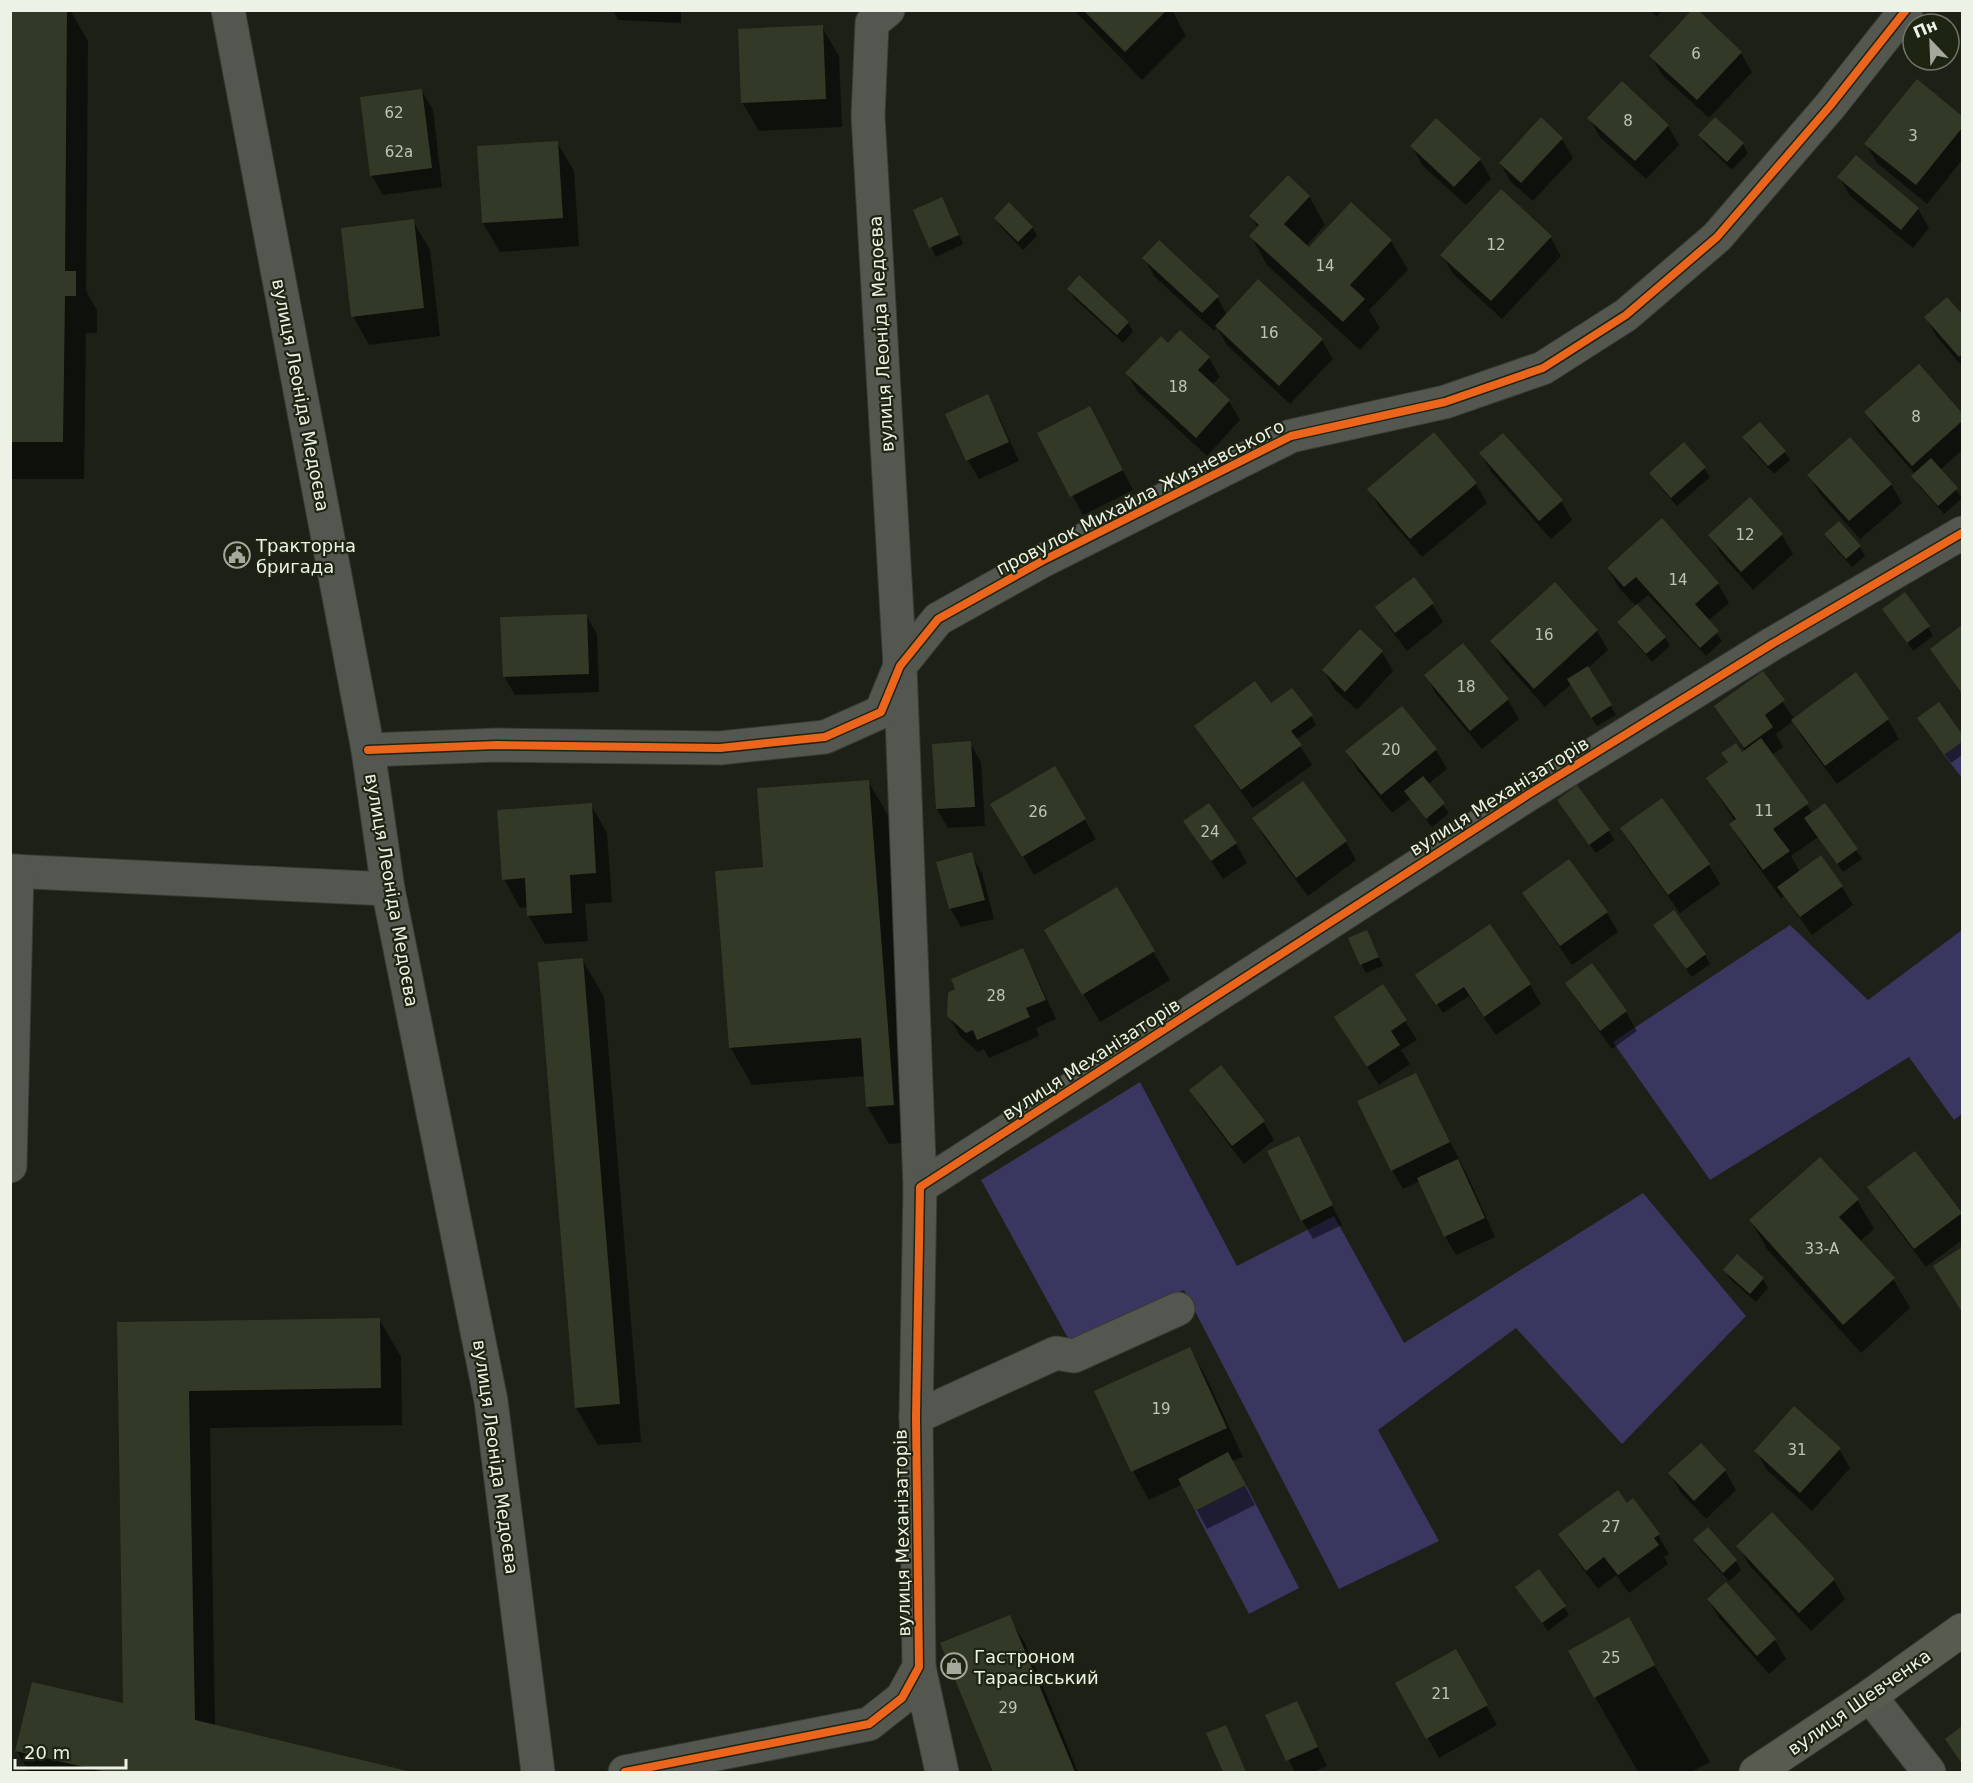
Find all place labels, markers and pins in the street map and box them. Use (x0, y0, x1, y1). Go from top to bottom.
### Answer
place label: Тракторна бригада (255, 535, 356, 577)
public building icon: Тракторна бригада (222, 540, 252, 570)
place label: Гастроном Тарасівський (973, 1646, 1099, 1688)
shop icon: Гастроном Тарасівський (939, 1651, 969, 1681)

